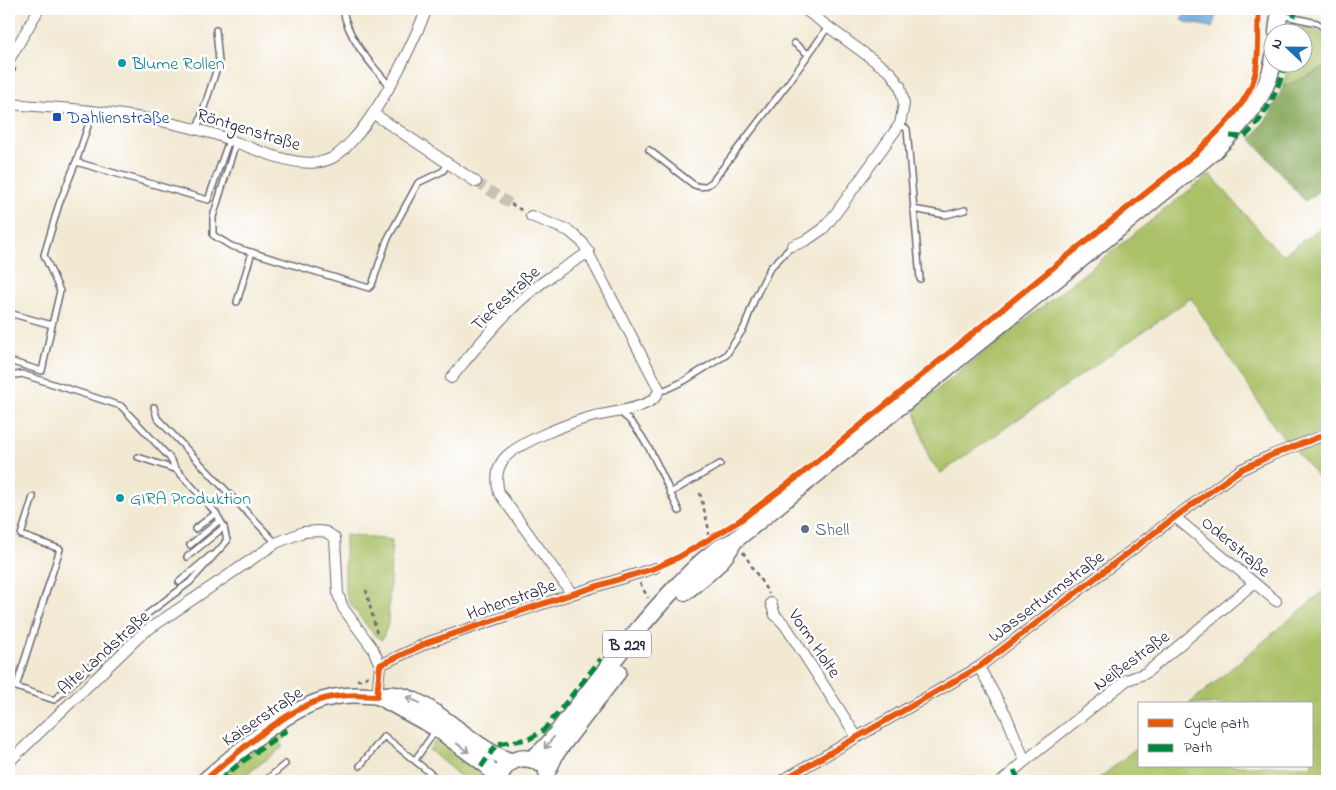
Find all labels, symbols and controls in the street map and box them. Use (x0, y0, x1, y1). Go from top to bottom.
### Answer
north arrow (1264, 22, 1314, 72)
text: N (1266, 35, 1289, 52)
place label: Blume Rollen (131, 52, 225, 78)
marker: Blume Rollen (116, 57, 128, 69)
street label: Röntgenstraße (193, 103, 304, 160)
place label: Dahlienstraße (66, 106, 171, 132)
marker: Dahlienstraße (51, 111, 63, 123)
street label: Tiefestraße (466, 260, 547, 338)
place label: GIRA Produktion (130, 487, 251, 513)
marker: GIRA Produktion (114, 492, 126, 504)
street label: Oderstraße (1194, 511, 1276, 585)
place label: Shell (815, 518, 849, 544)
marker: Shell (799, 523, 811, 535)
street label: Wasserturmstraße (984, 545, 1111, 650)
street label: Hohenstraße (464, 573, 561, 628)
street label: Alte Landstraße (53, 604, 157, 702)
street label: Vorm Holte (780, 604, 847, 685)
street label: Neißestraße (1089, 624, 1177, 698)
road number: B 229 (603, 630, 651, 658)
street label: Kaiserstraße (218, 680, 309, 754)
one-way arrow (406, 694, 421, 704)
legend (1138, 702, 1314, 768)
text: Cycle path (1184, 713, 1249, 736)
one-way arrow (543, 736, 554, 749)
text: Path (1184, 737, 1212, 759)
one-way arrow (456, 743, 470, 753)

